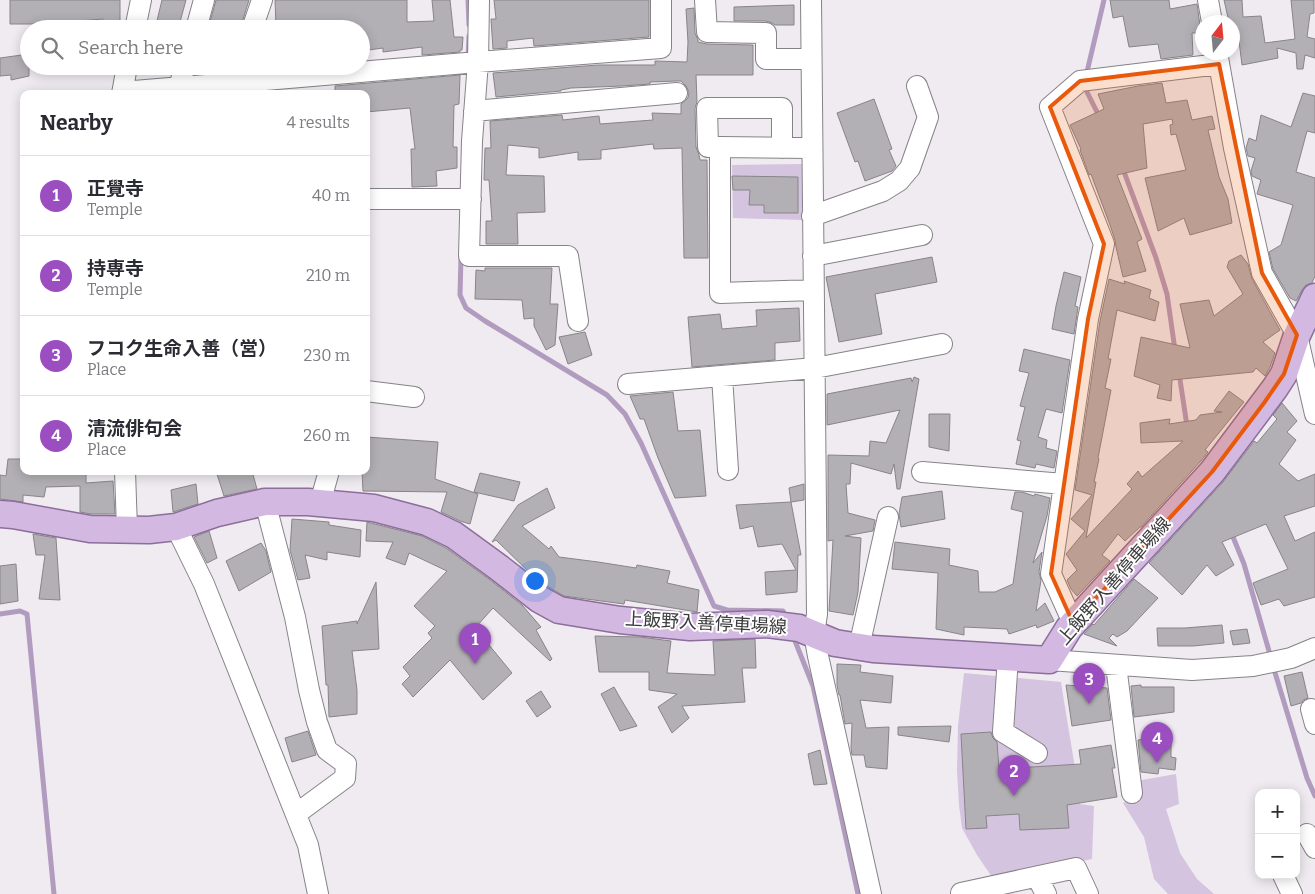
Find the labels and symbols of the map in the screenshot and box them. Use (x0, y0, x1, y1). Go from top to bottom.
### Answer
north arrow (1195, 15, 1240, 60)
street label: 上飯野入善停車場線 (1053, 513, 1175, 649)
your location (522, 568, 548, 594)
street label: 上飯野入善停車場線 (625, 608, 787, 638)
pin: 1 (459, 623, 491, 664)
pin: 3 (1073, 663, 1105, 704)
pin: 4 (1141, 722, 1173, 763)
pin: 2 (998, 755, 1030, 796)

